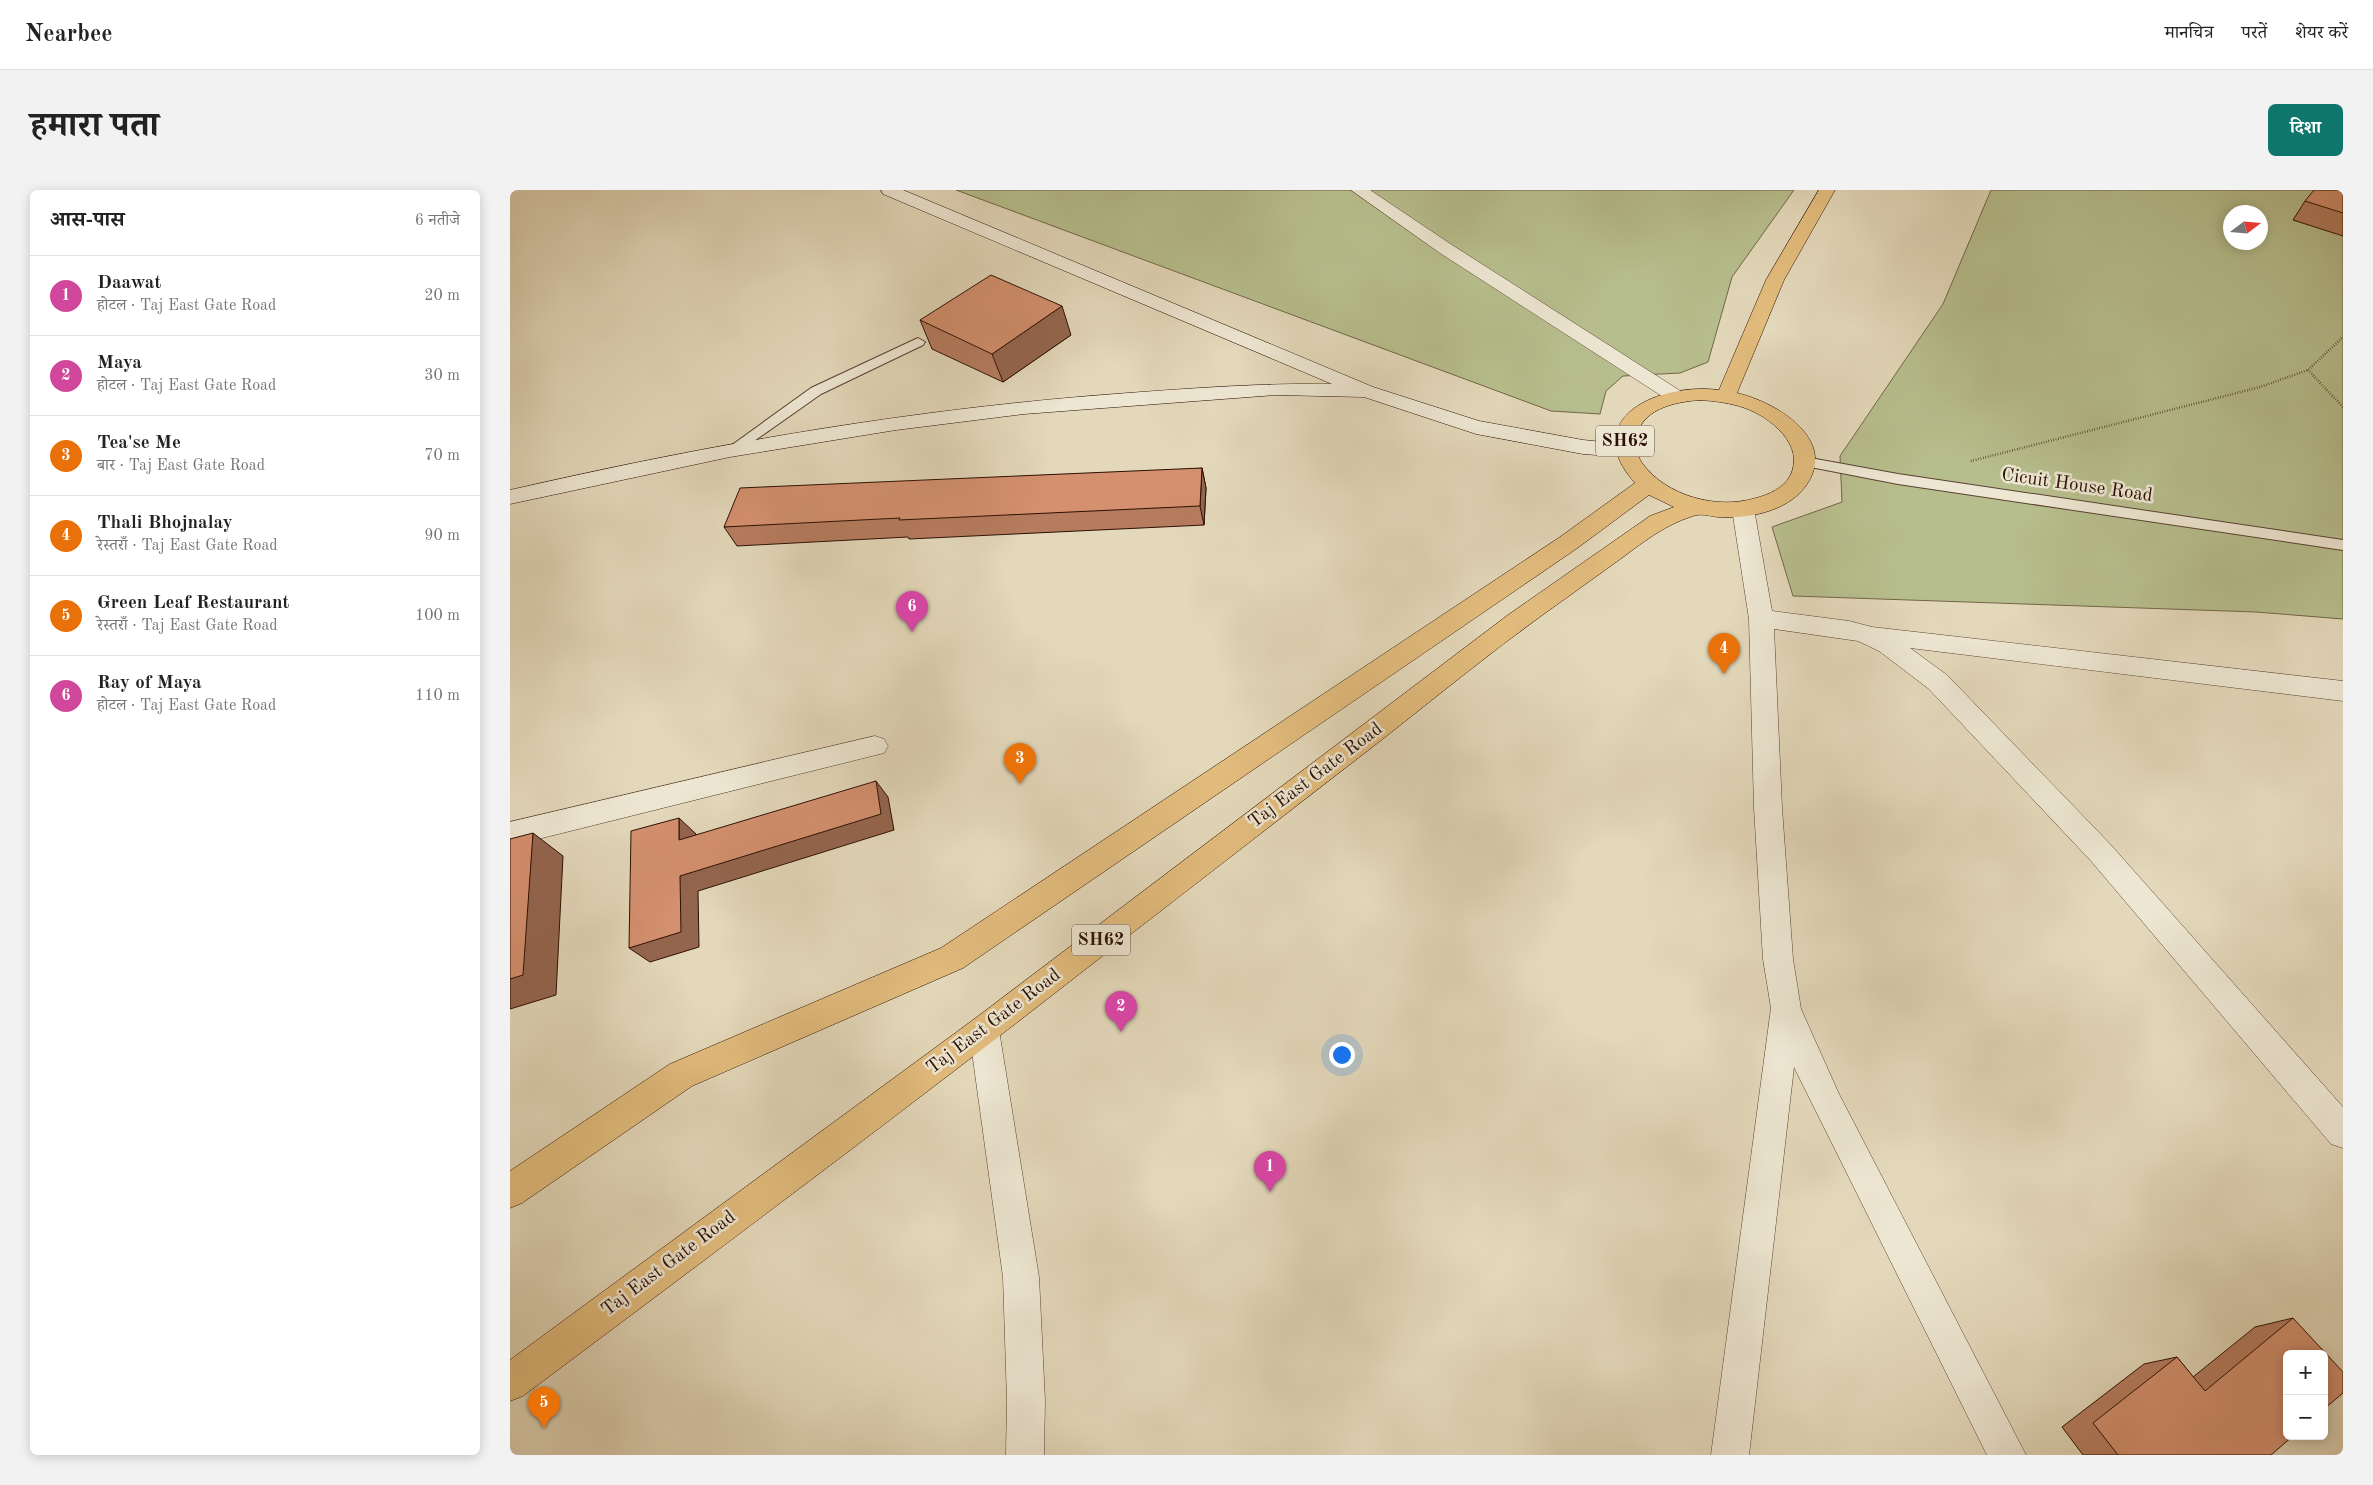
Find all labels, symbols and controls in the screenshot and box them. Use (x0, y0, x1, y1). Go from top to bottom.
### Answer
text: Nearbee (25, 23, 113, 47)
text: मानचित्र (2165, 24, 2214, 42)
text: परतें (2242, 24, 2267, 42)
text: शेयर करें (2295, 24, 2348, 42)
button: दिशा (2268, 104, 2343, 156)
text: हमारा पता (30, 109, 159, 144)
north arrow (2223, 205, 2268, 250)
text: आस-पास (50, 210, 125, 231)
text: 6 नतीजे (415, 213, 460, 229)
text: Daawat (97, 274, 161, 293)
text: 1 (61, 288, 71, 304)
text: 20 m (424, 288, 460, 304)
text: होटल · Taj East Gate Road (97, 298, 276, 314)
text: Maya (97, 354, 142, 373)
text: 2 (61, 368, 71, 384)
text: 30 m (424, 368, 460, 384)
text: होटल · Taj East Gate Road (97, 378, 276, 394)
road number: SH62 (1596, 426, 1654, 456)
text: Tea'se Me (97, 434, 181, 453)
text: 3 (61, 448, 71, 464)
text: 70 m (424, 448, 460, 464)
text: बार · Taj East Gate Road (97, 458, 265, 474)
street label: Cicuit House Road (2000, 466, 2154, 506)
text: Thali Bhojnalay (97, 514, 233, 533)
text: 4 (61, 528, 71, 544)
text: 90 m (424, 528, 460, 544)
text: रेस्तराँ · Taj East Gate Road (97, 538, 278, 554)
pin: 6 (896, 591, 928, 632)
text: Green Leaf Restaurant (97, 594, 289, 613)
text: 5 (61, 608, 71, 624)
text: 100 m (415, 608, 460, 624)
text: रेस्तराँ · Taj East Gate Road (97, 618, 278, 634)
pin: 4 (1708, 633, 1740, 674)
text: Ray of Maya (97, 674, 202, 693)
text: 6 (61, 688, 71, 704)
text: 110 m (415, 688, 460, 704)
text: होटल · Taj East Gate Road (97, 698, 276, 714)
street label: Taj East Gate Road (1246, 720, 1387, 832)
pin: 3 (1004, 743, 1036, 784)
road number: SH62 (1072, 924, 1130, 956)
street label: Taj East Gate Road (924, 966, 1065, 1078)
pin: 2 (1105, 991, 1137, 1032)
your location (1329, 1042, 1355, 1068)
pin: 1 (1254, 1151, 1286, 1192)
street label: Taj East Gate Road (599, 1208, 740, 1320)
map controls (2283, 1350, 2328, 1440)
button: + (2283, 1350, 2328, 1395)
pin: 5 (528, 1387, 560, 1428)
button: − (2283, 1395, 2328, 1440)

